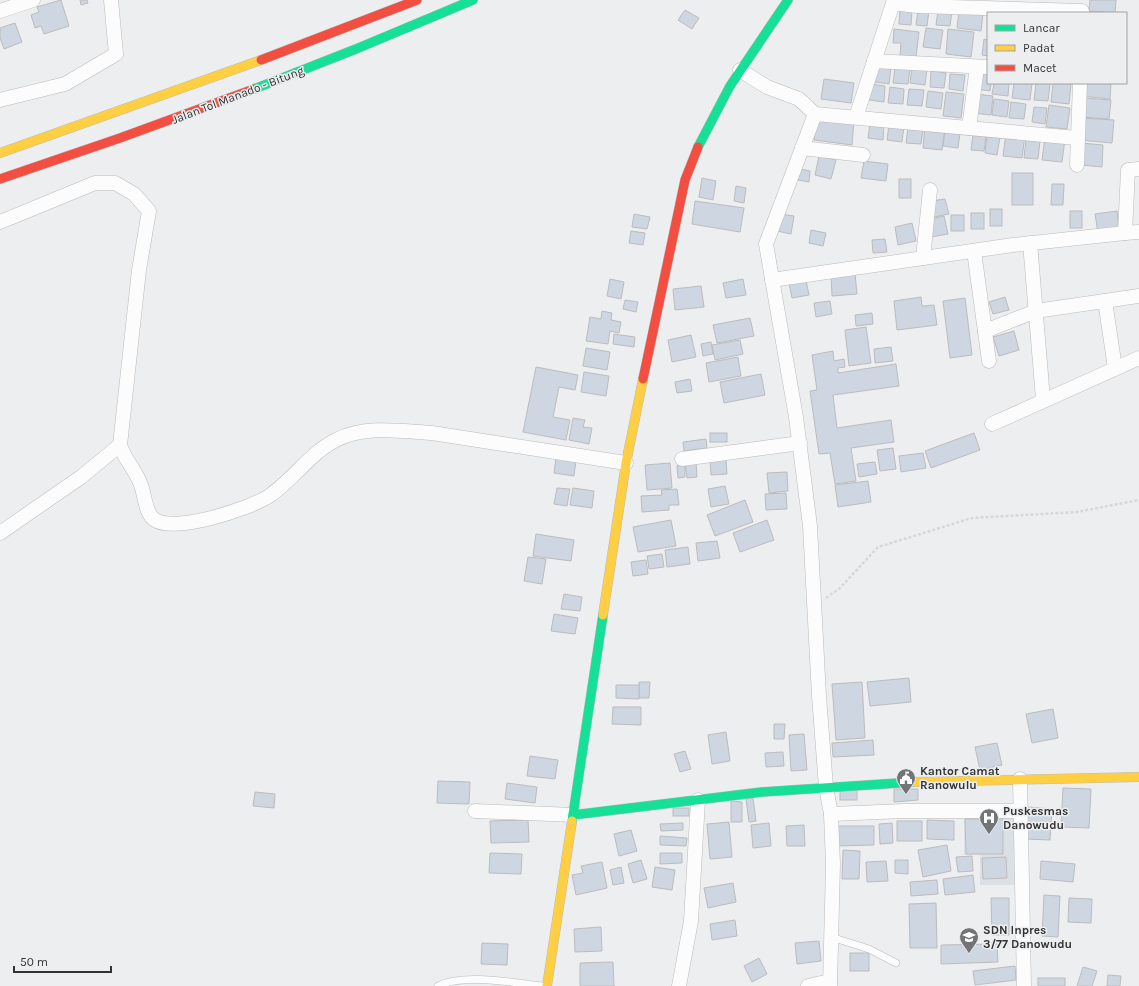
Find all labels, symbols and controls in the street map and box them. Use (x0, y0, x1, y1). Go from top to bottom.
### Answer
legend (987, 12, 1127, 84)
text: Lancar (1023, 21, 1060, 35)
text: Padat (1023, 41, 1055, 55)
text: Macet (1023, 61, 1057, 75)
street label: Jalan Tol Manado - Bitung (170, 63, 306, 127)
place label: Kantor Camat Ranowulu (920, 764, 1000, 792)
public building icon: Kantor Camat Ranowulu (895, 767, 917, 795)
place label: Puskesmas Danowudu (1003, 804, 1068, 832)
hospital icon: Puskesmas Danowudu (978, 807, 1000, 835)
place label: SDN Inpres 3/77 Danowudu (983, 923, 1072, 951)
school or university icon: SDN Inpres 3/77 Danowudu (958, 926, 980, 954)
scale bar (14, 948, 111, 974)
text: 50 m (20, 955, 48, 969)

